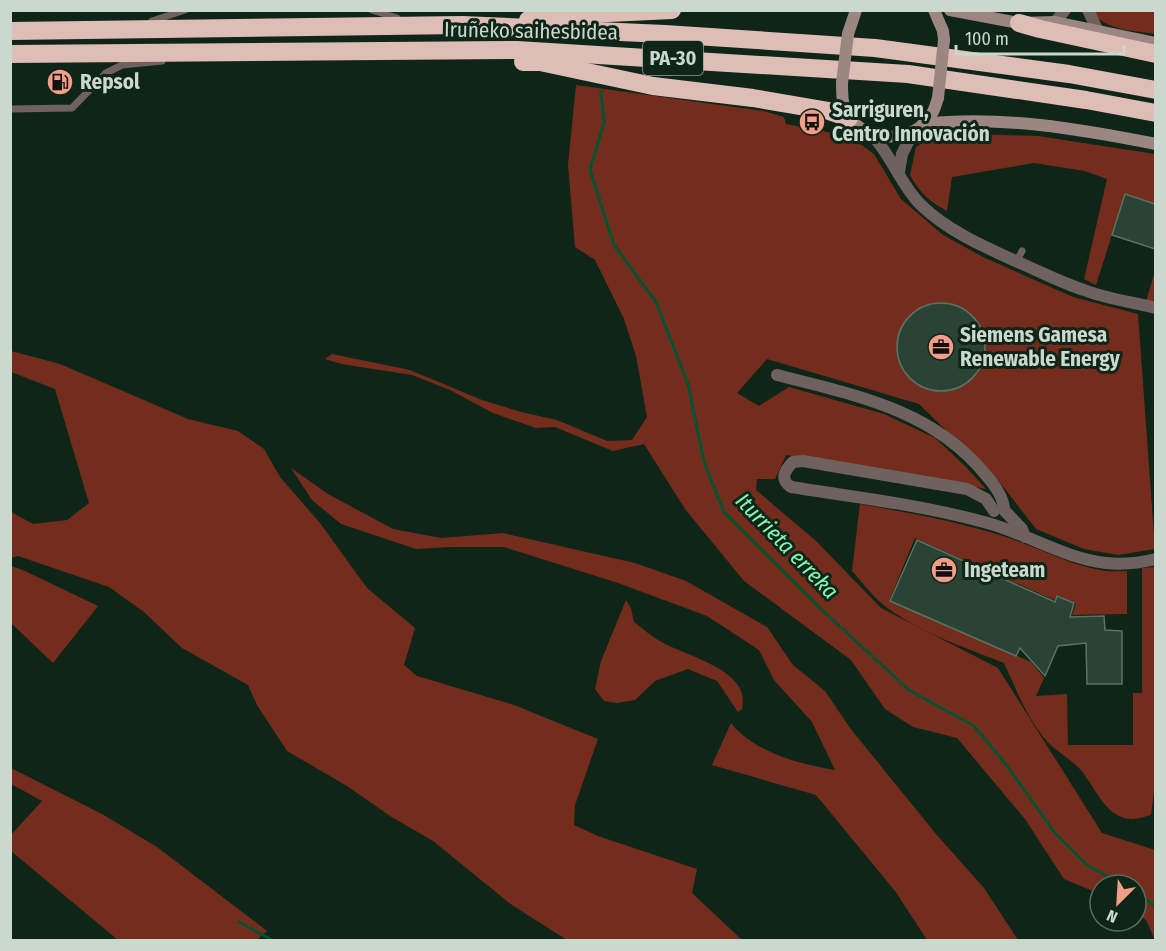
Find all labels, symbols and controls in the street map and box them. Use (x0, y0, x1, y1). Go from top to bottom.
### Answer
street label: Iruñeko saihesbidea (444, 16, 618, 46)
scale bar (956, 18, 1124, 56)
text: 100 m (965, 28, 1009, 50)
road number: PA-30 (643, 41, 703, 75)
fuel station icon: Repsol (45, 67, 75, 97)
place label: Repsol (80, 69, 140, 95)
place label: Sarriguren, Centro Innovación (832, 97, 990, 147)
bus stop icon: Sarriguren, Centro Innovación (797, 107, 827, 137)
place label: Siemens Gamesa Renewable Energy (960, 322, 1121, 372)
office icon: Siemens Gamesa Renewable Energy (926, 332, 956, 362)
water label: Iturrieta erreka (730, 488, 844, 604)
office icon: Ingeteam (929, 555, 959, 585)
place label: Ingeteam (964, 557, 1045, 583)
north arrow (1088, 873, 1148, 933)
text: N (1104, 906, 1120, 927)

